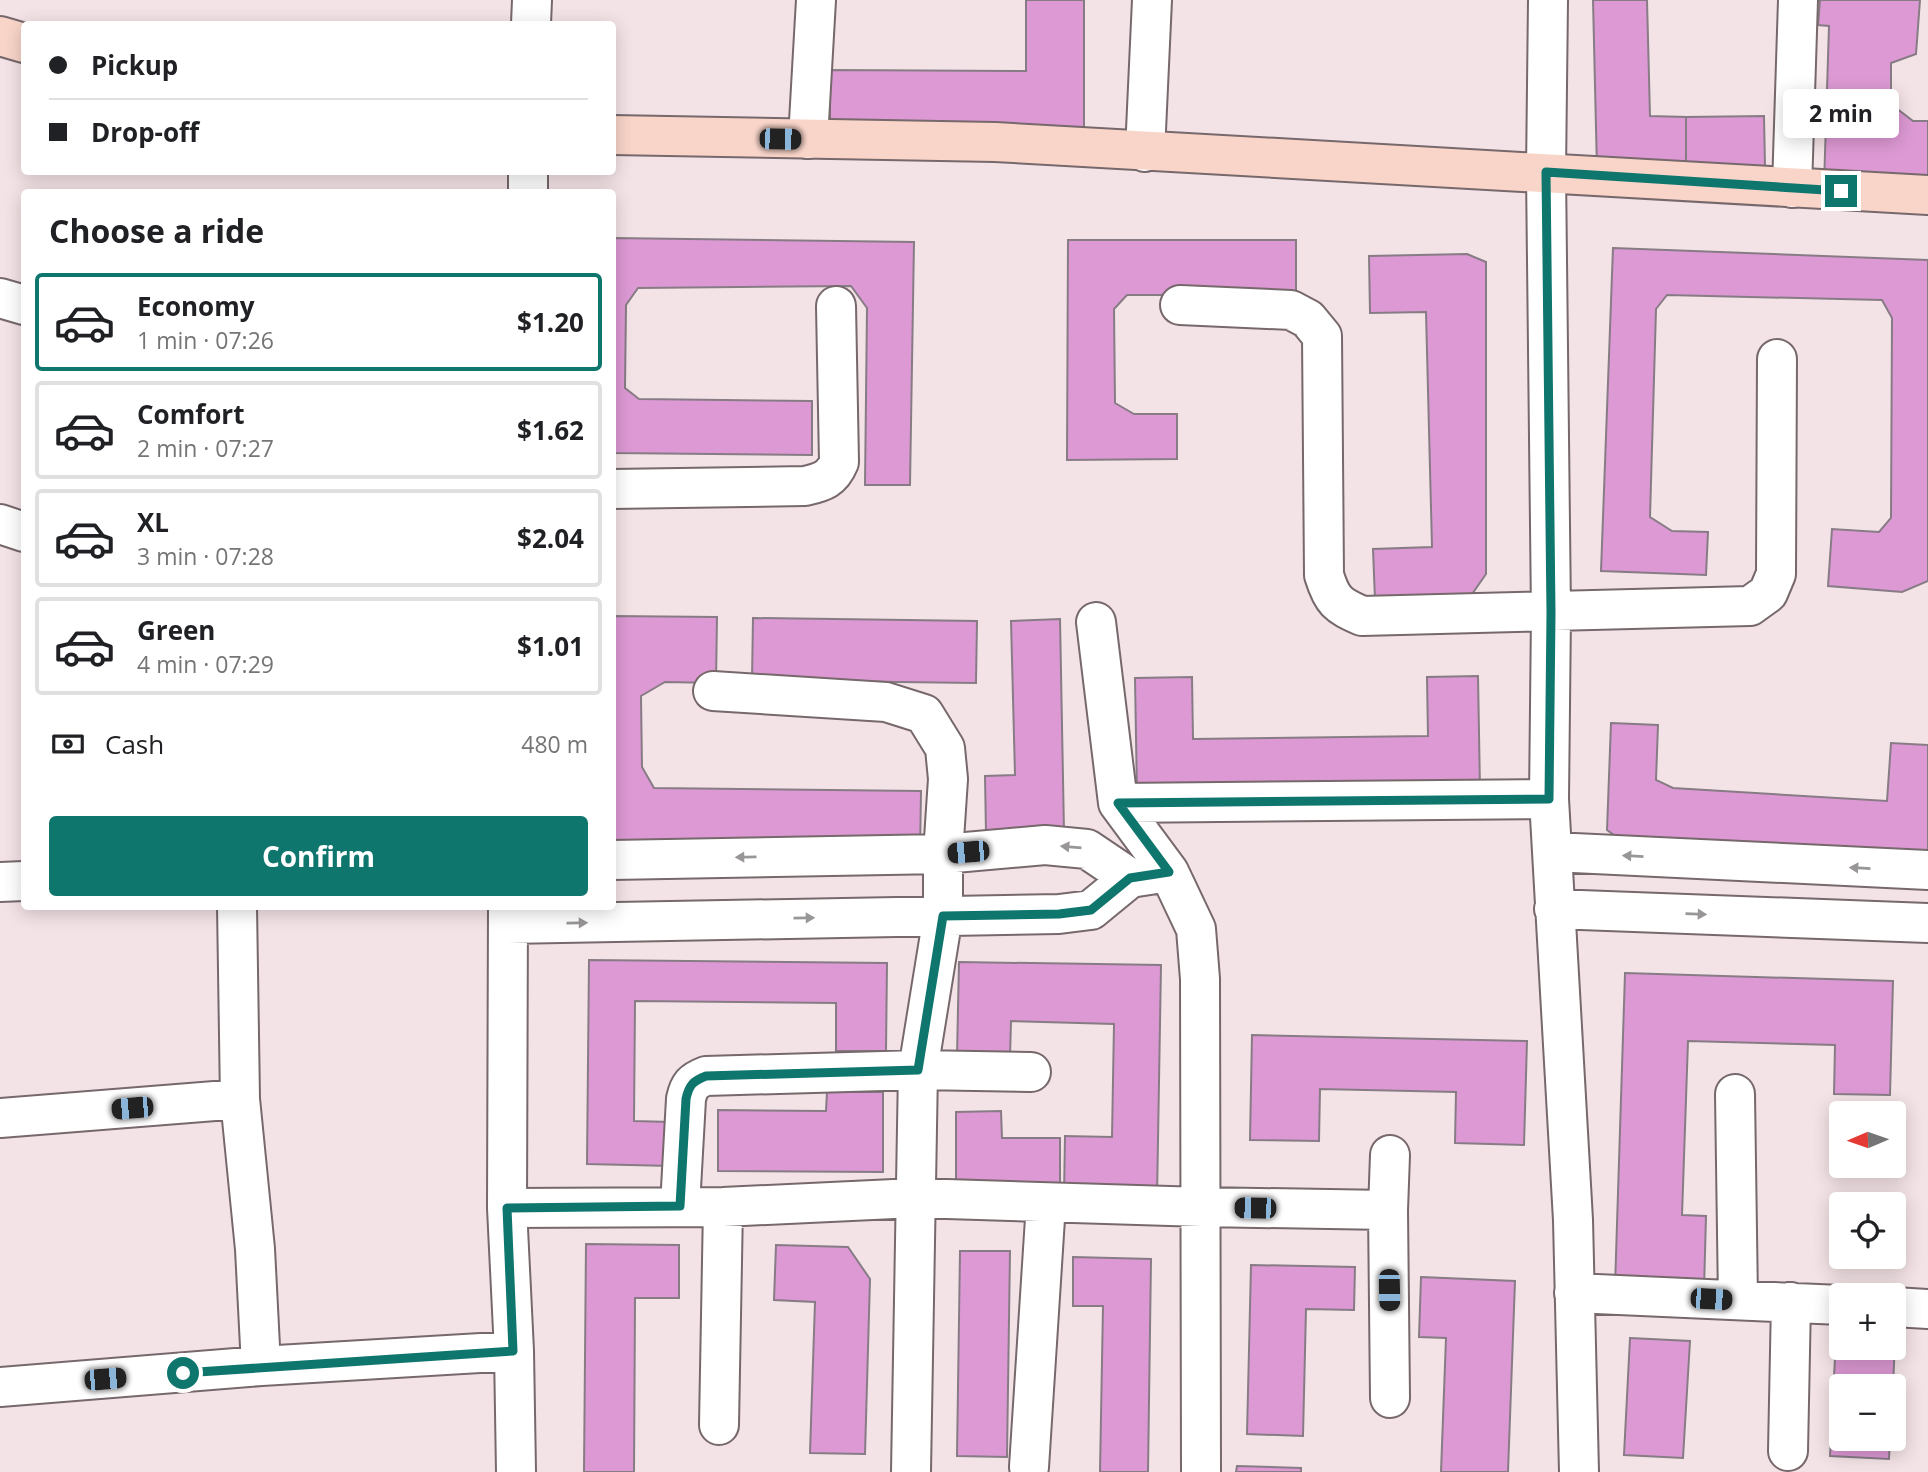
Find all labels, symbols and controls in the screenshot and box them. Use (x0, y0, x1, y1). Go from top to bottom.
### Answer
text: Pickup (91, 47, 178, 83)
callout: 2 min (1783, 90, 1899, 138)
text: 2 min (1809, 97, 1873, 129)
text: Drop-off (91, 114, 199, 150)
car (759, 128, 802, 150)
route end (1825, 175, 1857, 207)
text: Choose a ride (49, 209, 264, 252)
text: Economy (137, 288, 255, 324)
icon: car (53, 291, 116, 354)
text: $1.20 (517, 304, 584, 340)
text: 1 min · 07:26 (137, 324, 274, 356)
text: Comfort (137, 396, 244, 432)
icon: car (53, 399, 116, 462)
text: $1.62 (517, 412, 584, 448)
text: 2 min · 07:27 (137, 432, 274, 464)
text: XL (137, 504, 169, 540)
icon: car (53, 507, 116, 570)
text: $2.04 (517, 520, 584, 556)
text: 3 min · 07:28 (137, 540, 274, 572)
text: Green (137, 612, 215, 648)
icon: car (53, 615, 116, 678)
text: $1.01 (517, 628, 584, 664)
text: 4 min · 07:29 (137, 648, 274, 680)
icon: cash (49, 725, 87, 763)
text: Cash (105, 726, 164, 762)
text: 480 m (521, 728, 588, 760)
button: Confirm (49, 816, 588, 896)
car (947, 840, 990, 864)
one-way arrow (1059, 841, 1081, 852)
one-way arrow (1621, 850, 1643, 861)
one-way arrow (734, 852, 756, 863)
one-way arrow (1849, 862, 1871, 873)
one-way arrow (1685, 909, 1707, 920)
one-way arrow (793, 913, 815, 924)
one-way arrow (566, 917, 588, 928)
car (111, 1096, 154, 1120)
north arrow (1829, 1101, 1906, 1178)
map controls (1829, 1101, 1906, 1451)
button: locate (1829, 1192, 1906, 1269)
car (1234, 1197, 1277, 1219)
car (1379, 1269, 1400, 1311)
button: + (1829, 1283, 1906, 1360)
car (1690, 1287, 1733, 1311)
route start (167, 1357, 199, 1389)
car (84, 1367, 127, 1391)
button: − (1829, 1374, 1906, 1451)

